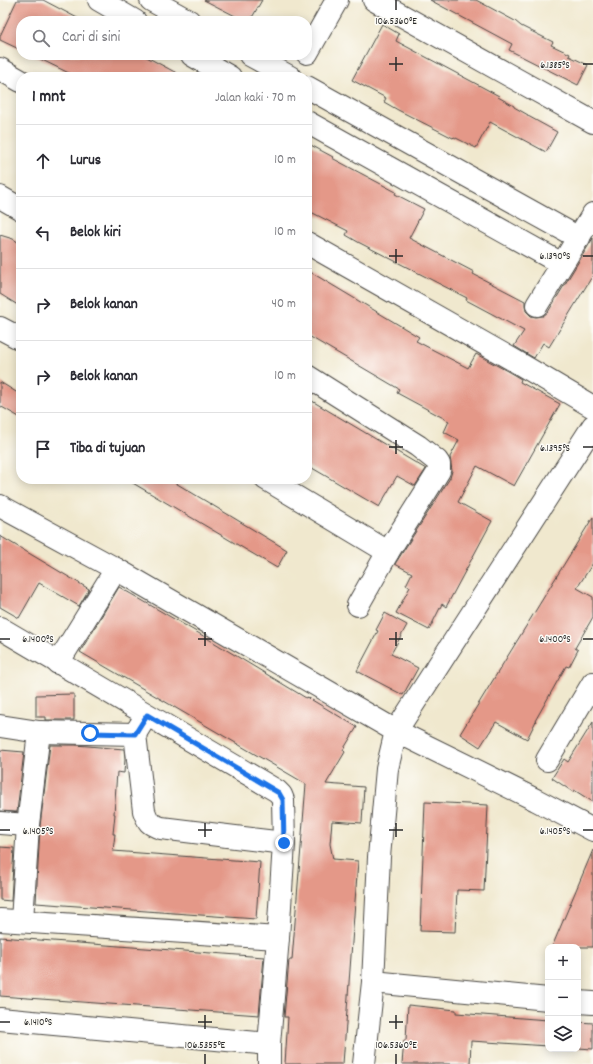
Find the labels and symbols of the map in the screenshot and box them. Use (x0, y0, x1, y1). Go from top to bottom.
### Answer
text: 106.5360°E (375, 15, 417, 29)
text: 6.1385°S (540, 59, 570, 73)
text: 6.1390°S (540, 250, 570, 264)
text: 6.1395°S (540, 442, 570, 456)
text: 6.1400°S (22, 633, 54, 647)
text: 6.1400°S (539, 633, 571, 647)
route start (81, 724, 99, 742)
text: 6.1405°S (23, 825, 53, 839)
text: 6.1405°S (540, 825, 570, 839)
route end (275, 834, 293, 852)
text: 6.1410°S (24, 1016, 52, 1030)
text: 106.5355°E (185, 1039, 226, 1053)
text: 106.5360°E (375, 1039, 417, 1053)

